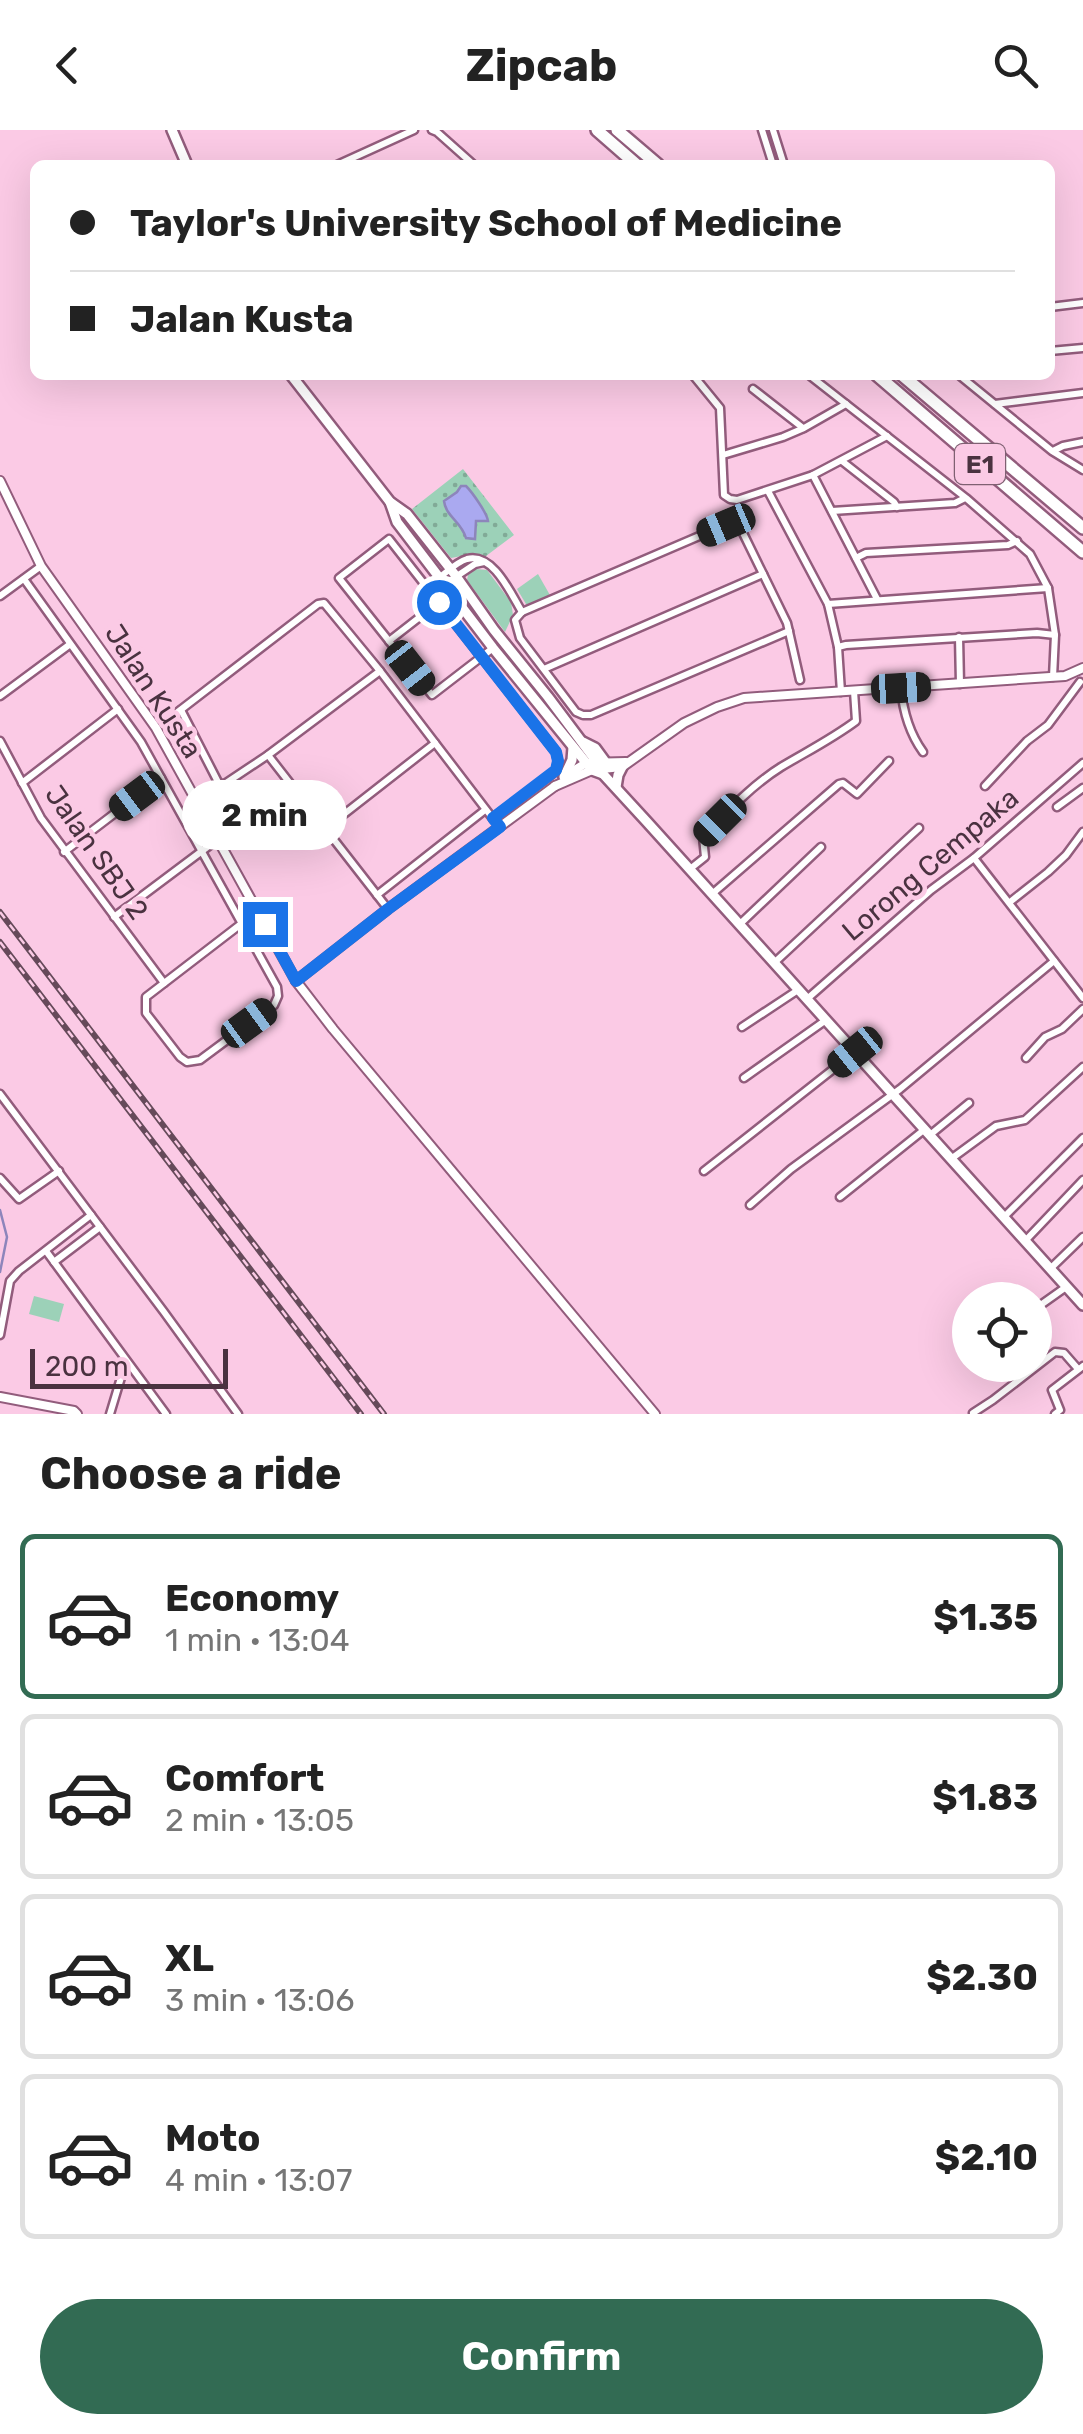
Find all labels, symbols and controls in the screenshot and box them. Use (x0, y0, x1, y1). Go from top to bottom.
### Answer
icon: back (40, 38, 95, 93)
icon: search (988, 38, 1043, 93)
text: Zipcab (465, 39, 618, 92)
text: Taylor's University School of Medicine (130, 200, 842, 246)
text: Jalan Kusta (130, 296, 354, 342)
road number: E1 (955, 444, 1005, 484)
car (693, 499, 759, 551)
route start (417, 580, 462, 625)
street label: Jalan Kusta (98, 618, 209, 764)
car (380, 635, 440, 701)
car (870, 671, 932, 705)
car (104, 766, 170, 826)
street label: Jalan SBJ 2 (38, 779, 155, 926)
callout: 2 min (182, 779, 348, 849)
street label: Lorong Cempaka (836, 781, 1025, 948)
car (688, 788, 752, 852)
text: 2 min (221, 796, 308, 834)
route end (243, 902, 288, 947)
car (216, 993, 282, 1053)
car (822, 1021, 888, 1083)
map controls (952, 1282, 1052, 1382)
button: locate (952, 1282, 1052, 1382)
scale bar (30, 1344, 228, 1388)
text: 200 m (45, 1350, 129, 1383)
text: Choose a ride (40, 1447, 342, 1500)
icon: car (45, 1572, 135, 1662)
text: Economy (165, 1575, 339, 1621)
text: $1.35 (933, 1594, 1038, 1640)
text: 1 min · 13:04 (165, 1621, 350, 1659)
icon: car (45, 1752, 135, 1842)
text: Comfort (165, 1755, 324, 1801)
text: $1.83 (932, 1774, 1038, 1820)
text: 2 min · 13:05 (165, 1801, 354, 1839)
icon: car (45, 1932, 135, 2022)
text: XL (165, 1935, 214, 1981)
text: $2.30 (926, 1954, 1038, 2000)
text: 3 min · 13:06 (165, 1981, 355, 2019)
icon: car (45, 2112, 135, 2202)
text: Moto (165, 2115, 261, 2161)
text: $2.10 (935, 2134, 1038, 2180)
text: 4 min · 13:07 (165, 2161, 352, 2199)
button: Confirm (40, 2299, 1043, 2414)

